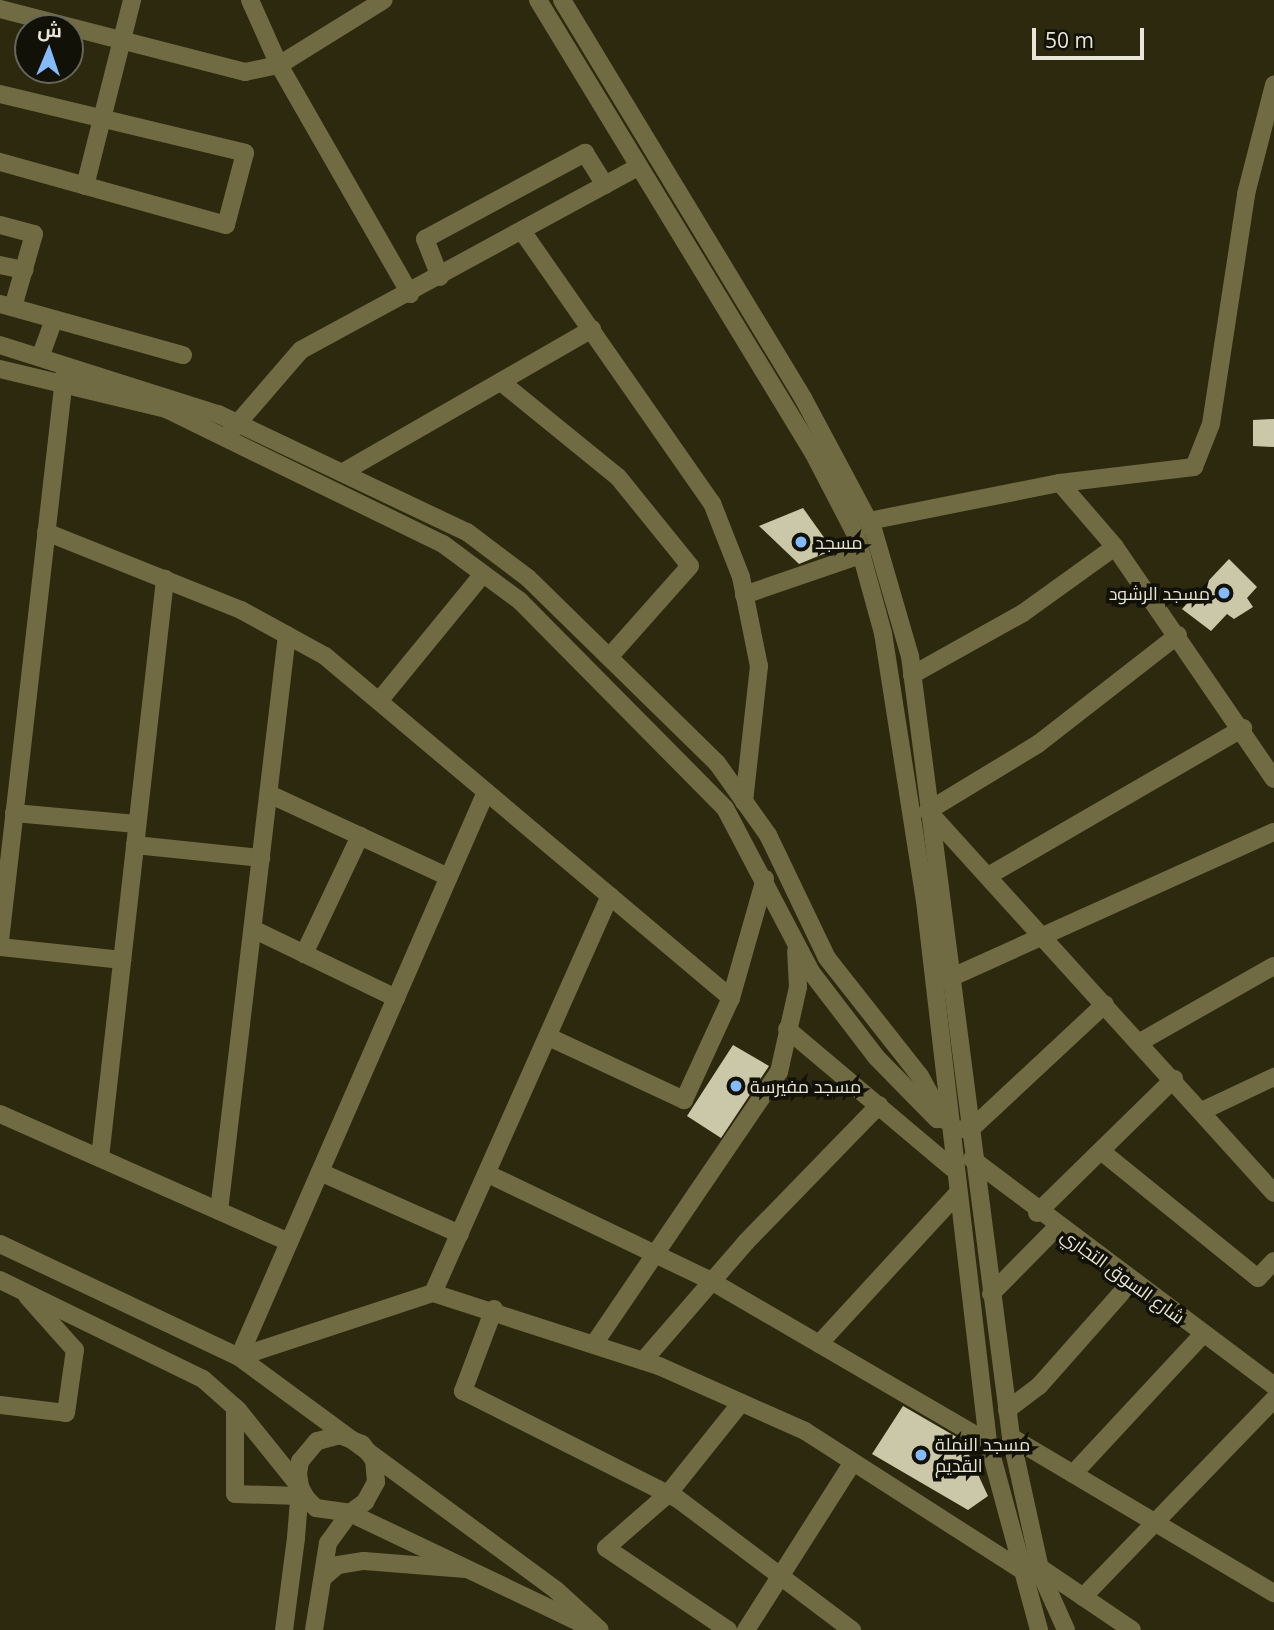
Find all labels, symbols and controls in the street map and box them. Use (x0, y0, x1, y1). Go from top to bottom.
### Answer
north arrow (14, 14, 84, 84)
scale bar (1036, 14, 1148, 58)
text: ش (37, 17, 62, 43)
text: 50 m (1045, 26, 1094, 54)
place label: مسجد (815, 531, 863, 553)
marker: مسجد (793, 534, 809, 550)
place label: مسجد الرشود (1109, 582, 1210, 604)
marker: مسجد الرشود (1216, 585, 1232, 601)
place label: مسجد مفيرسة (750, 1075, 861, 1097)
marker: مسجد مفيرسة (728, 1078, 744, 1094)
street label: شارع السوق التجاري (1057, 1224, 1189, 1328)
place label: مسجد النملة القديم (935, 1434, 1030, 1476)
marker: مسجد النملة القديم (913, 1447, 929, 1463)

